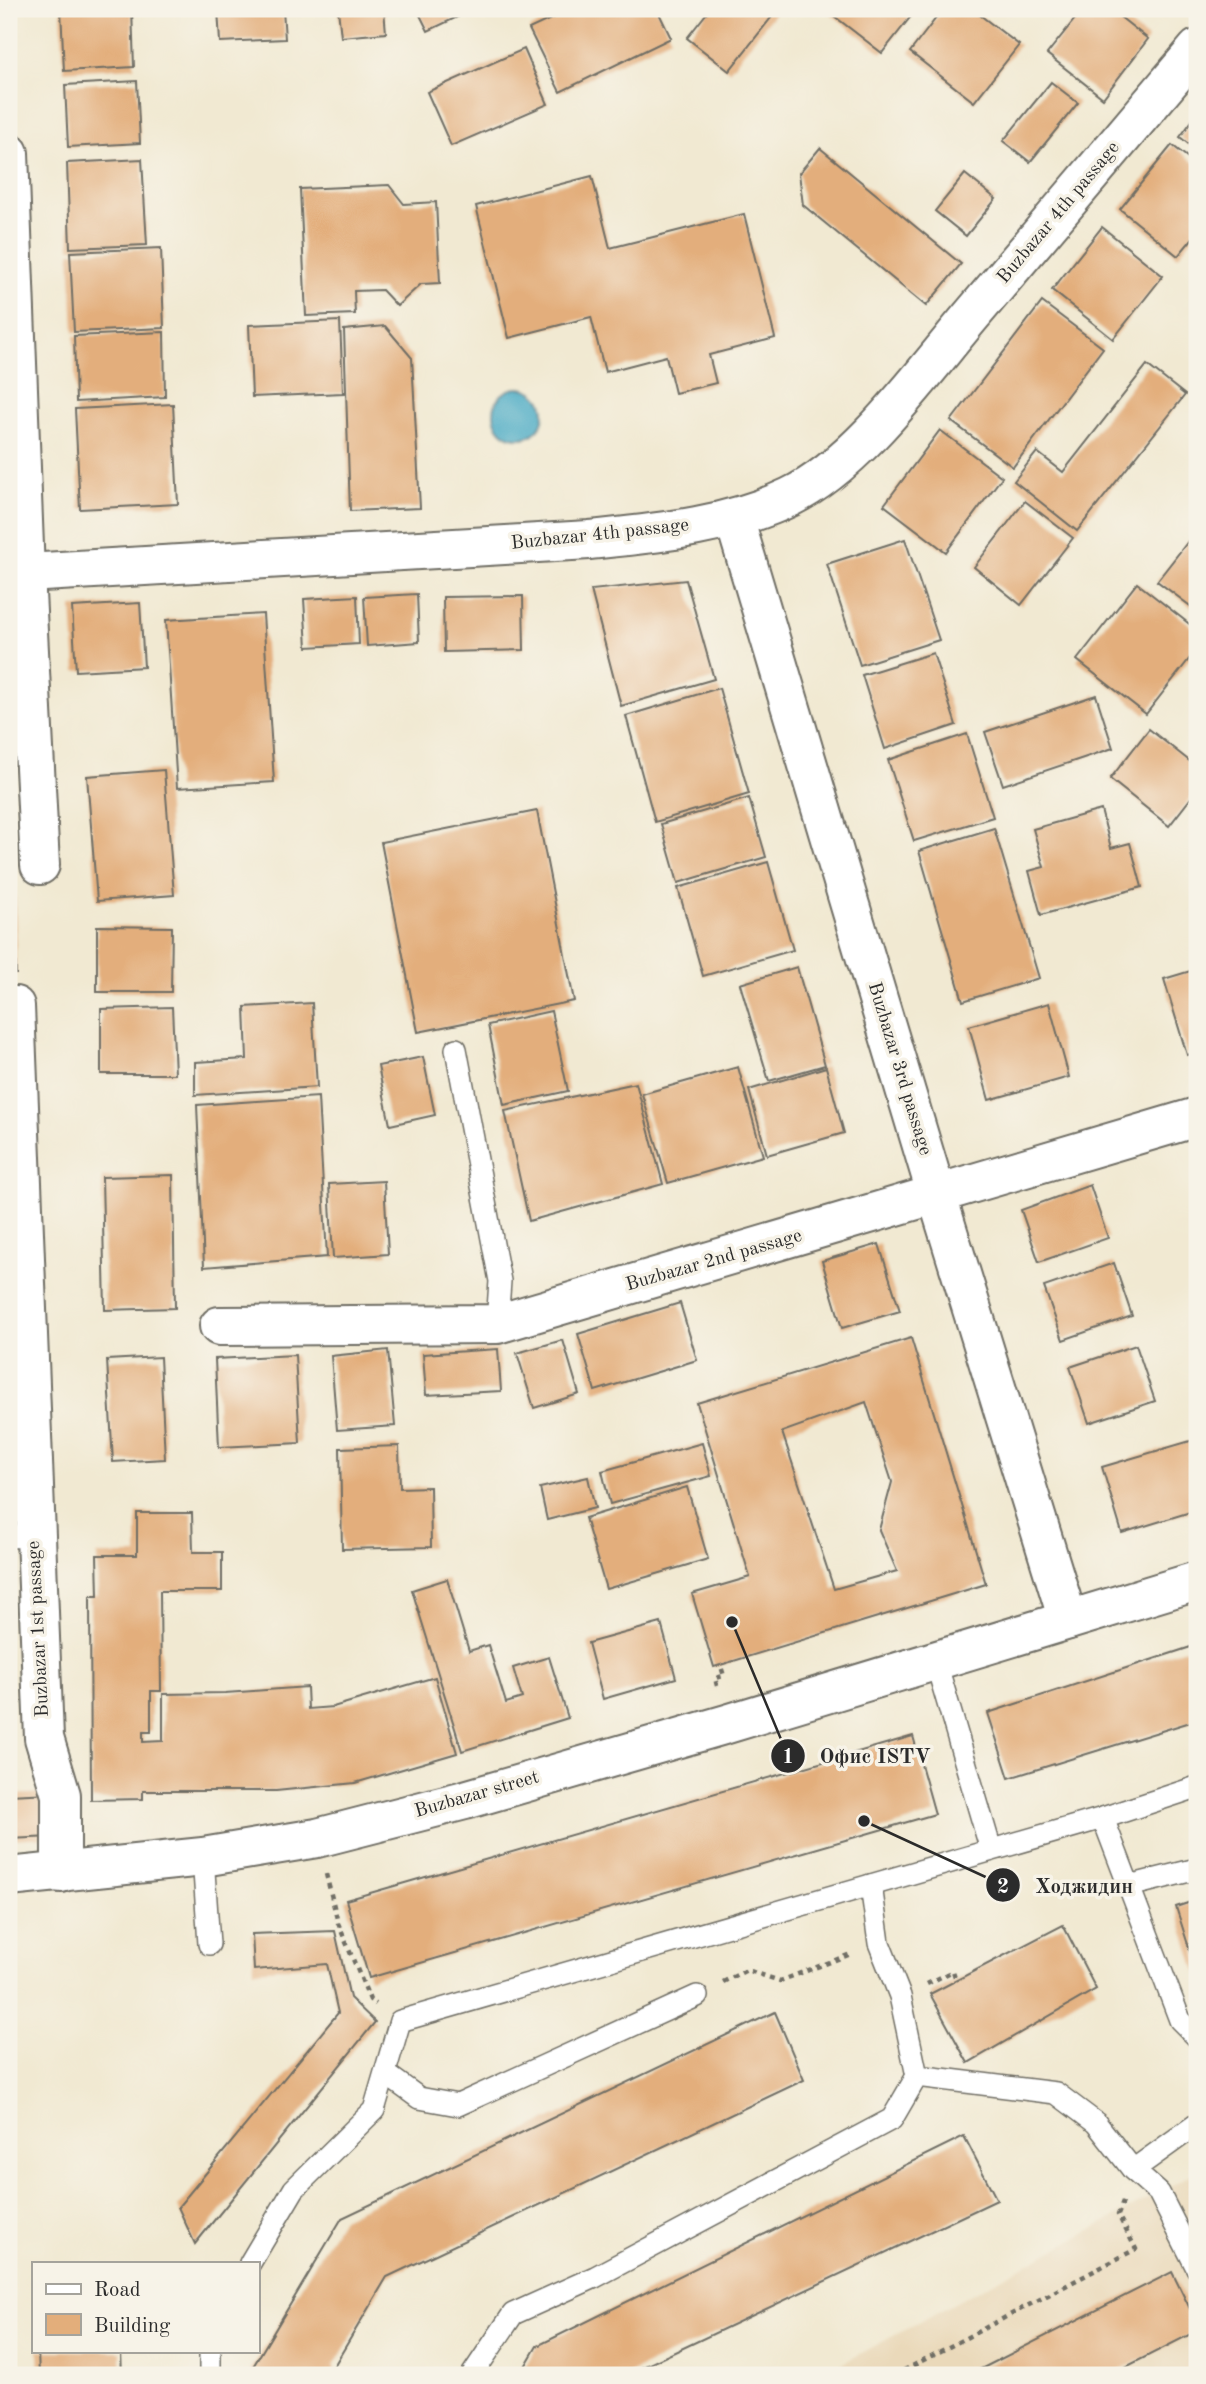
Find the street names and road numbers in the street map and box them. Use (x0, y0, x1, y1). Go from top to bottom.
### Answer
street label: Buzbazar 4th passage (994, 138, 1124, 288)
street label: Buzbazar 4th passage (510, 516, 690, 554)
street label: Buzbazar 3rd passage (864, 980, 934, 1158)
street label: Buzbazar 2nd passage (624, 1227, 804, 1295)
street label: Buzbazar 1st passage (25, 1540, 53, 1718)
street label: Buzbazar street (413, 1768, 541, 1822)

